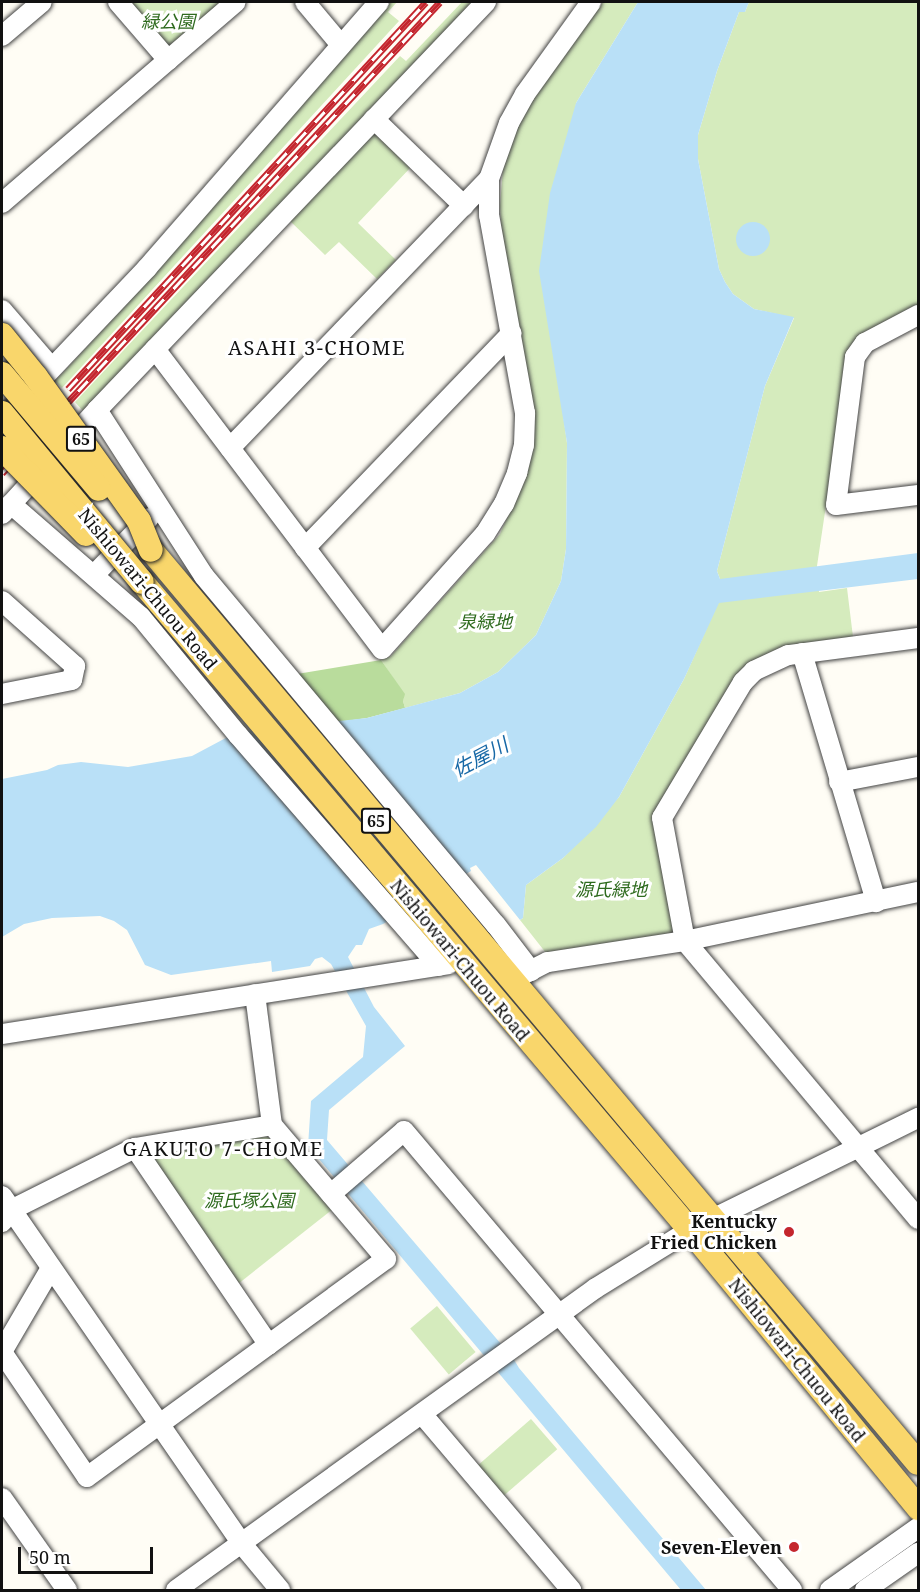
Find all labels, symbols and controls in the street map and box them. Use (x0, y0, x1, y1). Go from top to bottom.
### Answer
park label: 緑公園 (141, 10, 195, 32)
district label: ASAHI 3-CHOME (228, 335, 406, 359)
road number: 65 (64, 426, 98, 452)
street label: Nishiowari-Chuou Road (74, 504, 222, 674)
park label: 泉緑地 (458, 610, 512, 632)
water label: 佐屋川 (448, 732, 512, 782)
road number: 65 (360, 808, 392, 834)
street label: Nishiowari-Chuou Road (386, 875, 534, 1045)
park label: 源氏緑地 (575, 878, 647, 900)
district label: GAKUTO 7-CHOME (122, 1136, 324, 1160)
park label: 源氏塚公園 (204, 1189, 294, 1211)
place label: Kentucky Fried Chicken (650, 1211, 777, 1254)
marker: Kentucky Fried Chicken (782, 1225, 796, 1239)
street label: Nishiowari-Chuou Road (724, 1274, 870, 1446)
scale bar (21, 1535, 156, 1573)
place label: Seven-Eleven (661, 1536, 782, 1558)
marker: Seven-Eleven (787, 1540, 801, 1554)
text: 50 m (29, 1545, 71, 1569)

